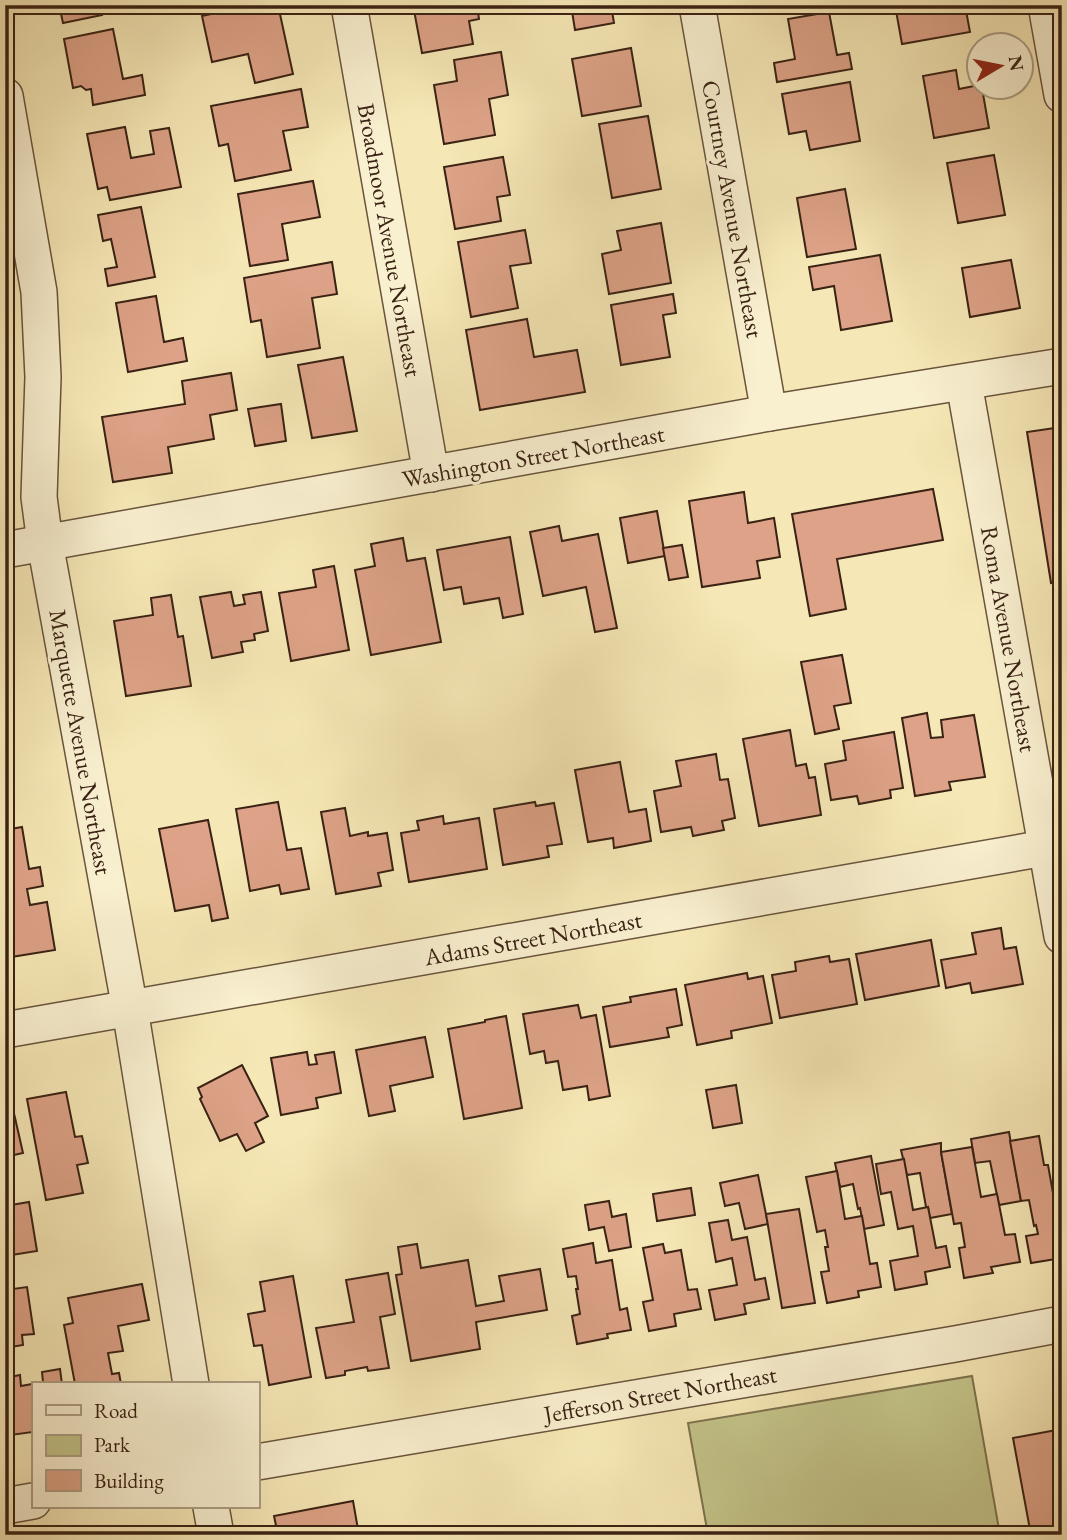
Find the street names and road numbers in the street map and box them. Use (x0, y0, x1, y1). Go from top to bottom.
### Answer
street label: Courtney Avenue Northeast (695, 78, 771, 341)
street label: Broadmoor Avenue Northeast (351, 101, 429, 380)
street label: Washington Street Northeast (399, 418, 667, 494)
street label: Roma Avenue Northeast (974, 524, 1044, 755)
street label: Marquette Avenue Northeast (42, 607, 120, 878)
street label: Adams Street Northeast (421, 904, 645, 973)
street label: Jefferson Street Northeast (539, 1358, 779, 1430)

